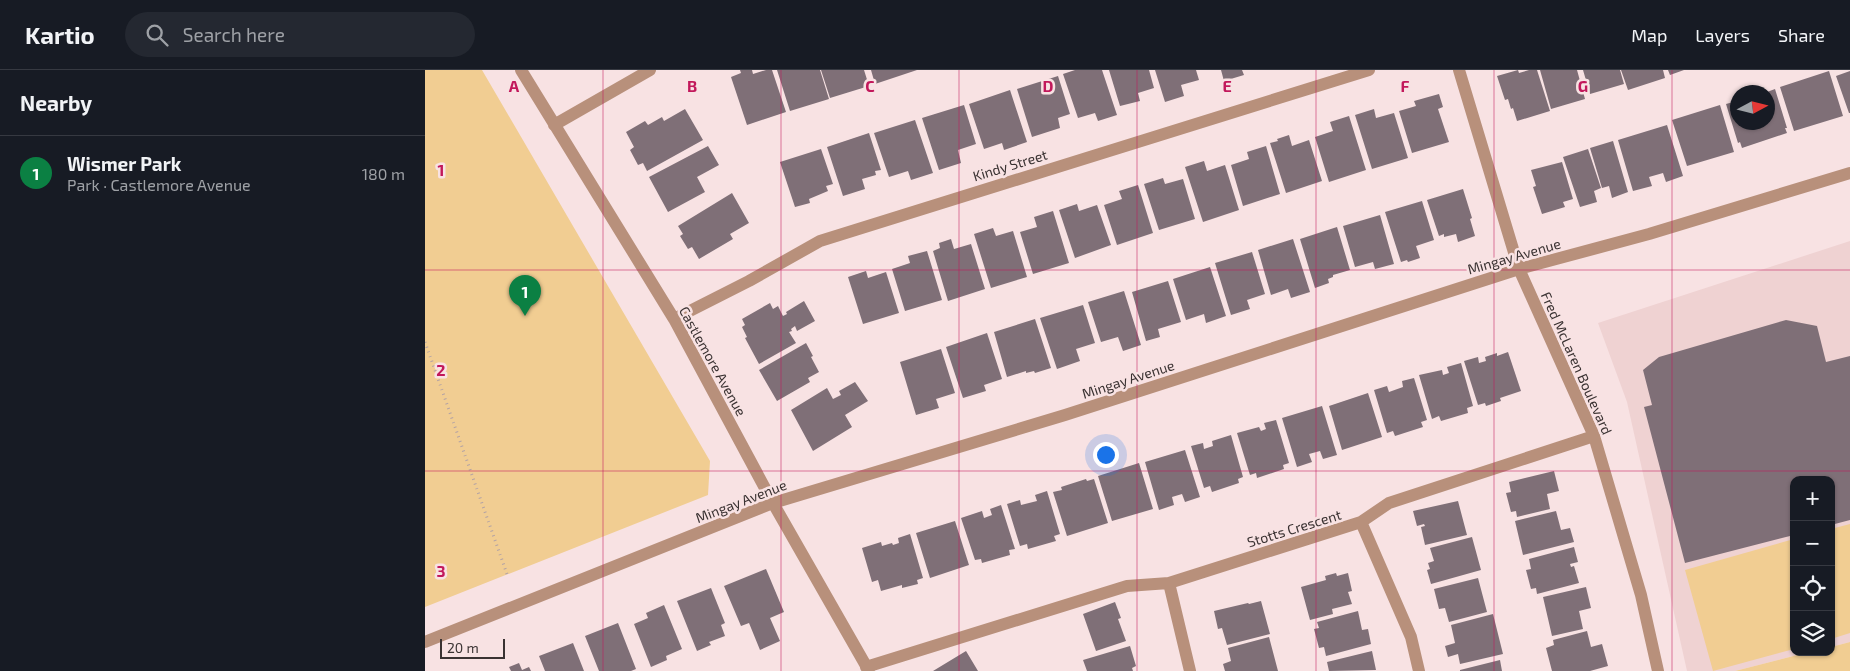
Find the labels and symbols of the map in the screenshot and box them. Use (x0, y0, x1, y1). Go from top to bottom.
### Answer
text: A (509, 76, 520, 95)
text: B (687, 76, 697, 95)
text: C (865, 76, 875, 95)
text: D (1043, 76, 1054, 95)
text: E (1222, 76, 1232, 95)
text: F (1401, 76, 1410, 95)
text: G (1578, 76, 1588, 95)
north arrow (1730, 85, 1775, 130)
street label: Kindy Street (971, 146, 1049, 184)
text: 1 (438, 160, 444, 179)
street label: Mingay Avenue (1465, 235, 1563, 277)
pin: 1 (509, 275, 541, 316)
street label: Fred McLaren Boulevard (1538, 289, 1616, 437)
street label: Castlemore Avenue (676, 303, 750, 419)
street label: Mingay Avenue (1080, 356, 1176, 402)
text: 2 (436, 360, 446, 379)
your location (1093, 442, 1119, 468)
street label: Mingay Avenue (693, 476, 789, 526)
street label: Stotts Crescent (1245, 506, 1343, 550)
text: 3 (436, 561, 446, 580)
scale bar (440, 636, 505, 659)

